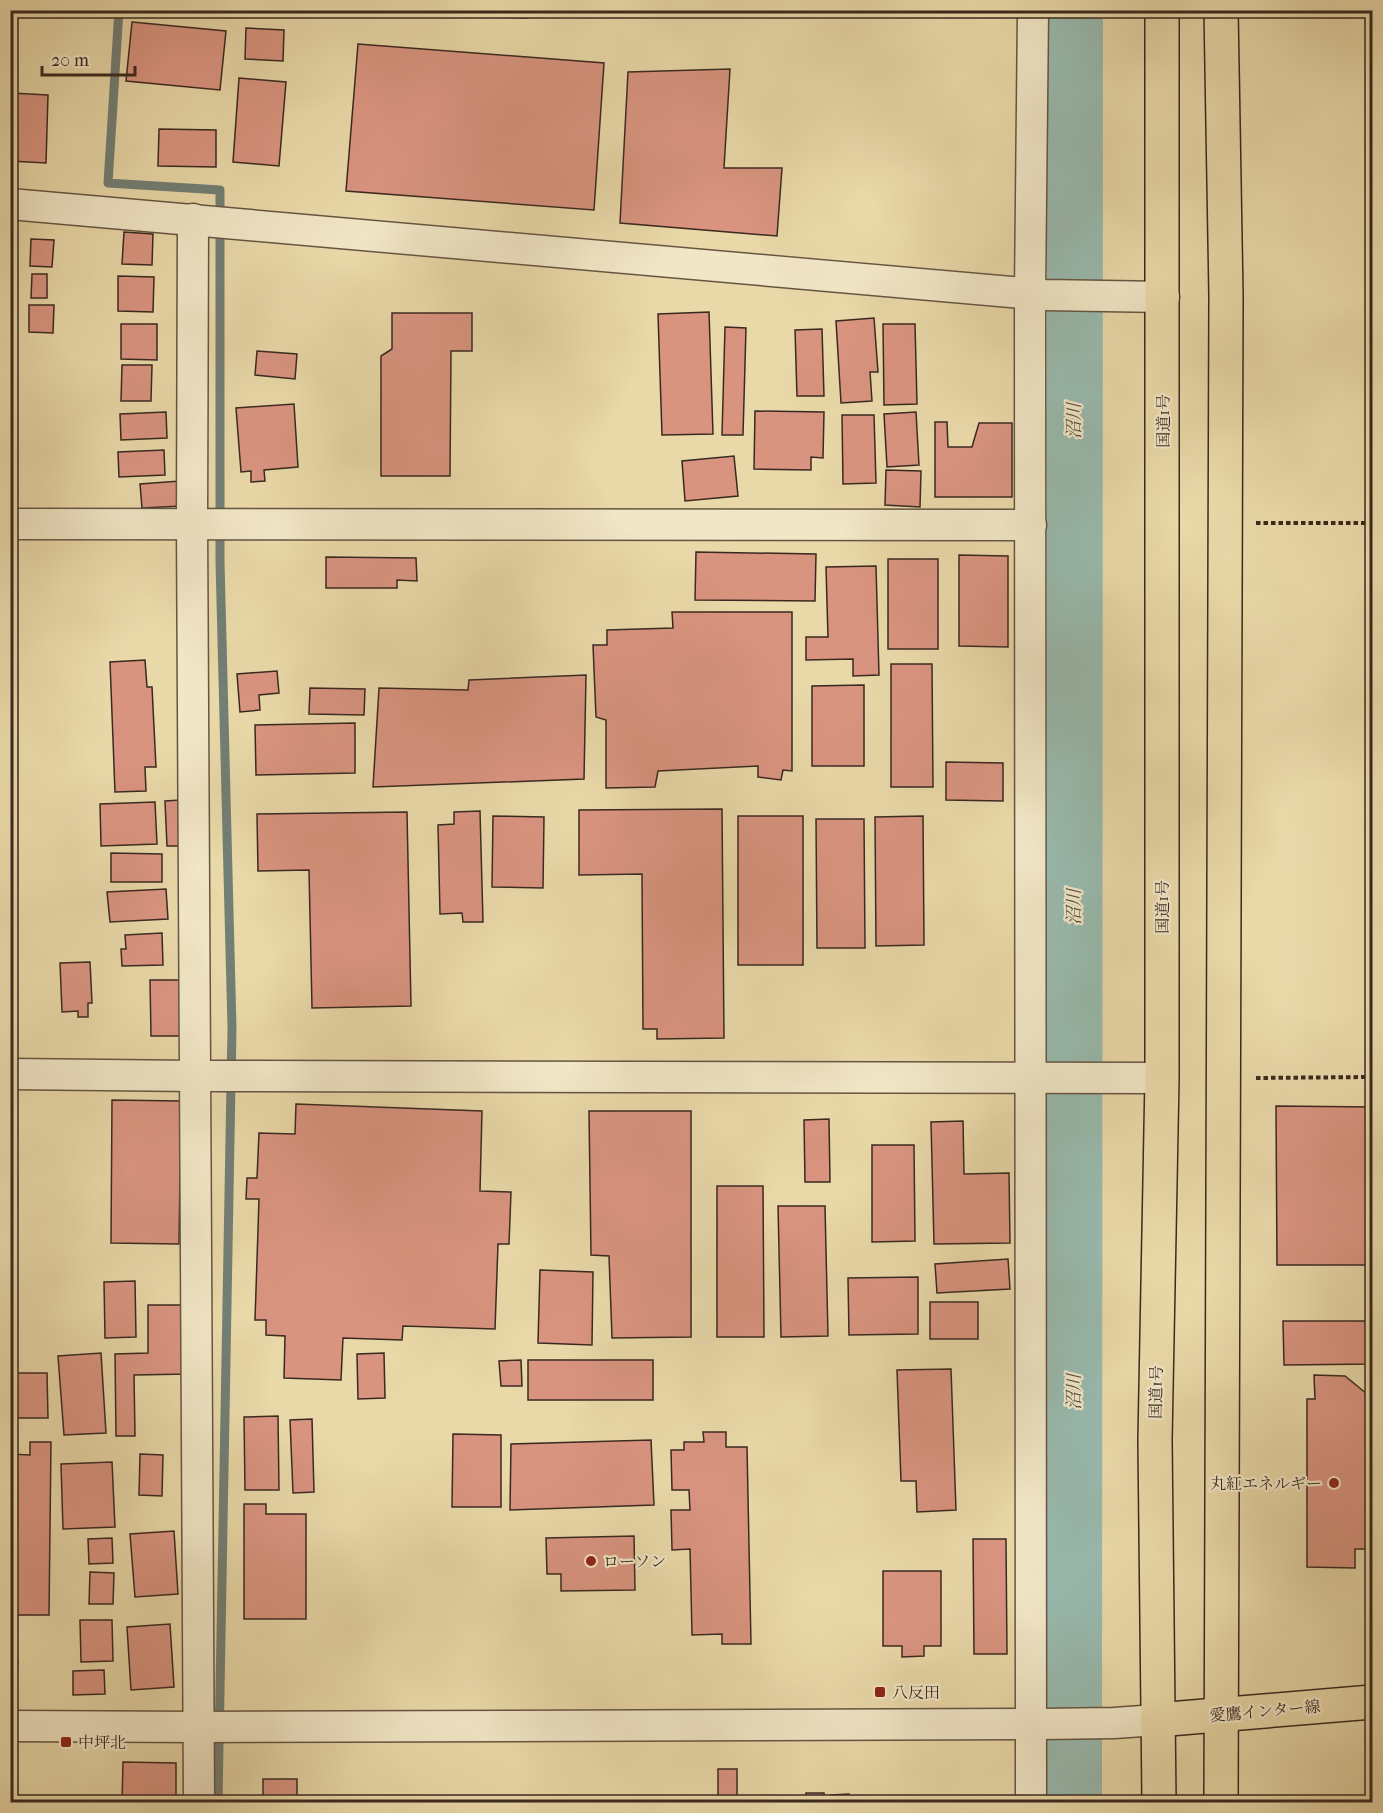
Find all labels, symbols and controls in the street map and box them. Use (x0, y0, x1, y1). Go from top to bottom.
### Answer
scale bar (42, 39, 135, 77)
text: 20 m (51, 50, 89, 71)
street label: 国道1号 (1154, 394, 1173, 448)
water label: 沼川 (1064, 401, 1085, 439)
street label: 国道1号 (1153, 880, 1172, 934)
water label: 沼川 (1064, 887, 1085, 925)
street label: 国道1号 (1146, 1365, 1166, 1419)
water label: 沼川 (1064, 1372, 1085, 1410)
place label: 丸紅エネルギー (1210, 1474, 1322, 1493)
marker: 丸紅エネルギー (1327, 1476, 1341, 1490)
place label: ローソン (603, 1552, 666, 1571)
marker: ローソン (584, 1554, 598, 1568)
place label: 八反田 (892, 1683, 940, 1702)
marker: 八反田 (873, 1685, 887, 1699)
street label: 愛鷹インター線 (1209, 1697, 1321, 1725)
place label: 中坪北 (78, 1733, 126, 1752)
marker: 中坪北 (59, 1735, 73, 1749)

